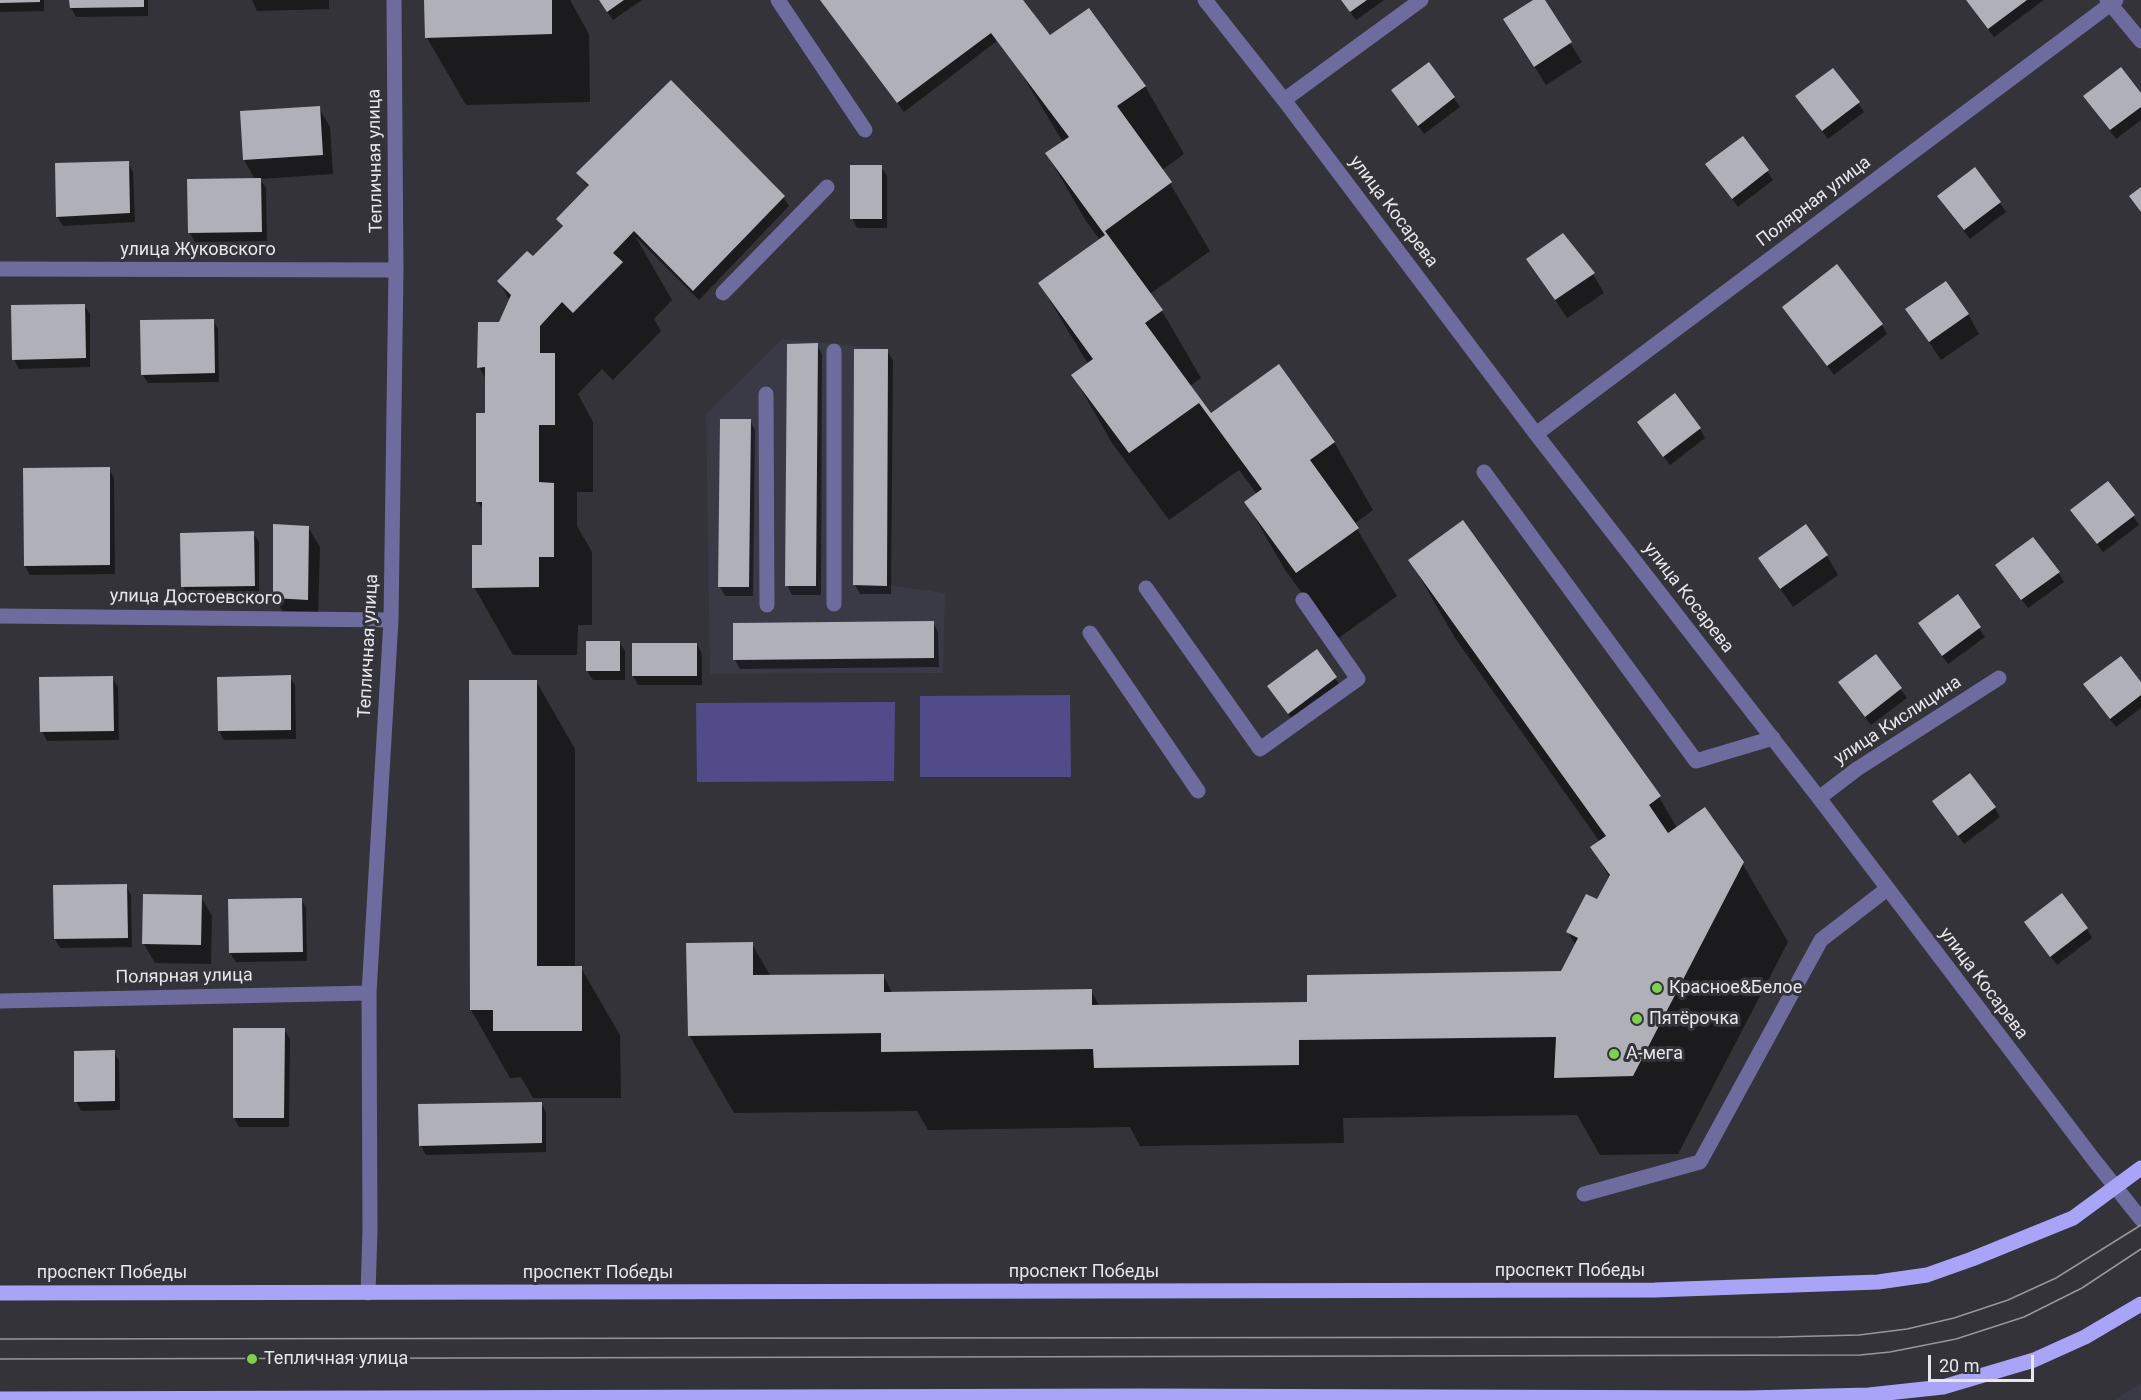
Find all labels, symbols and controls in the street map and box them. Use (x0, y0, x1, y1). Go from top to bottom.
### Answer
street label: Тепличная улица (364, 89, 388, 233)
street label: улица Косарева (1344, 152, 1442, 272)
street label: Полярная улица (1753, 152, 1875, 252)
street label: улица Жуковского (120, 239, 276, 261)
street label: улица Косарева (1638, 538, 1738, 658)
street label: Тепличная улица (354, 573, 384, 719)
street label: улица Достоевского (110, 586, 282, 610)
street label: улица Кислицина (1830, 672, 1966, 770)
street label: улица Косарева (1934, 924, 2032, 1044)
street label: Полярная улица (115, 965, 253, 989)
place label: Красное&Белое (1669, 977, 1802, 999)
marker: Красное&Белое (1650, 981, 1664, 995)
place label: Пятёрочка (1649, 1008, 1739, 1030)
marker: Пятёрочка (1630, 1012, 1644, 1026)
place label: А-мега (1626, 1043, 1683, 1065)
marker: А-мега (1607, 1047, 1621, 1061)
street label: проспект Победы (1495, 1260, 1645, 1282)
street label: проспект Победы (1009, 1261, 1159, 1283)
street label: проспект Победы (37, 1262, 187, 1284)
street label: проспект Победы (523, 1262, 673, 1284)
scale bar (1931, 1343, 2038, 1381)
place label: Тепличная улица (264, 1348, 408, 1370)
marker: Тепличная улица (245, 1352, 259, 1366)
text: 20 m (1939, 1355, 1979, 1376)

